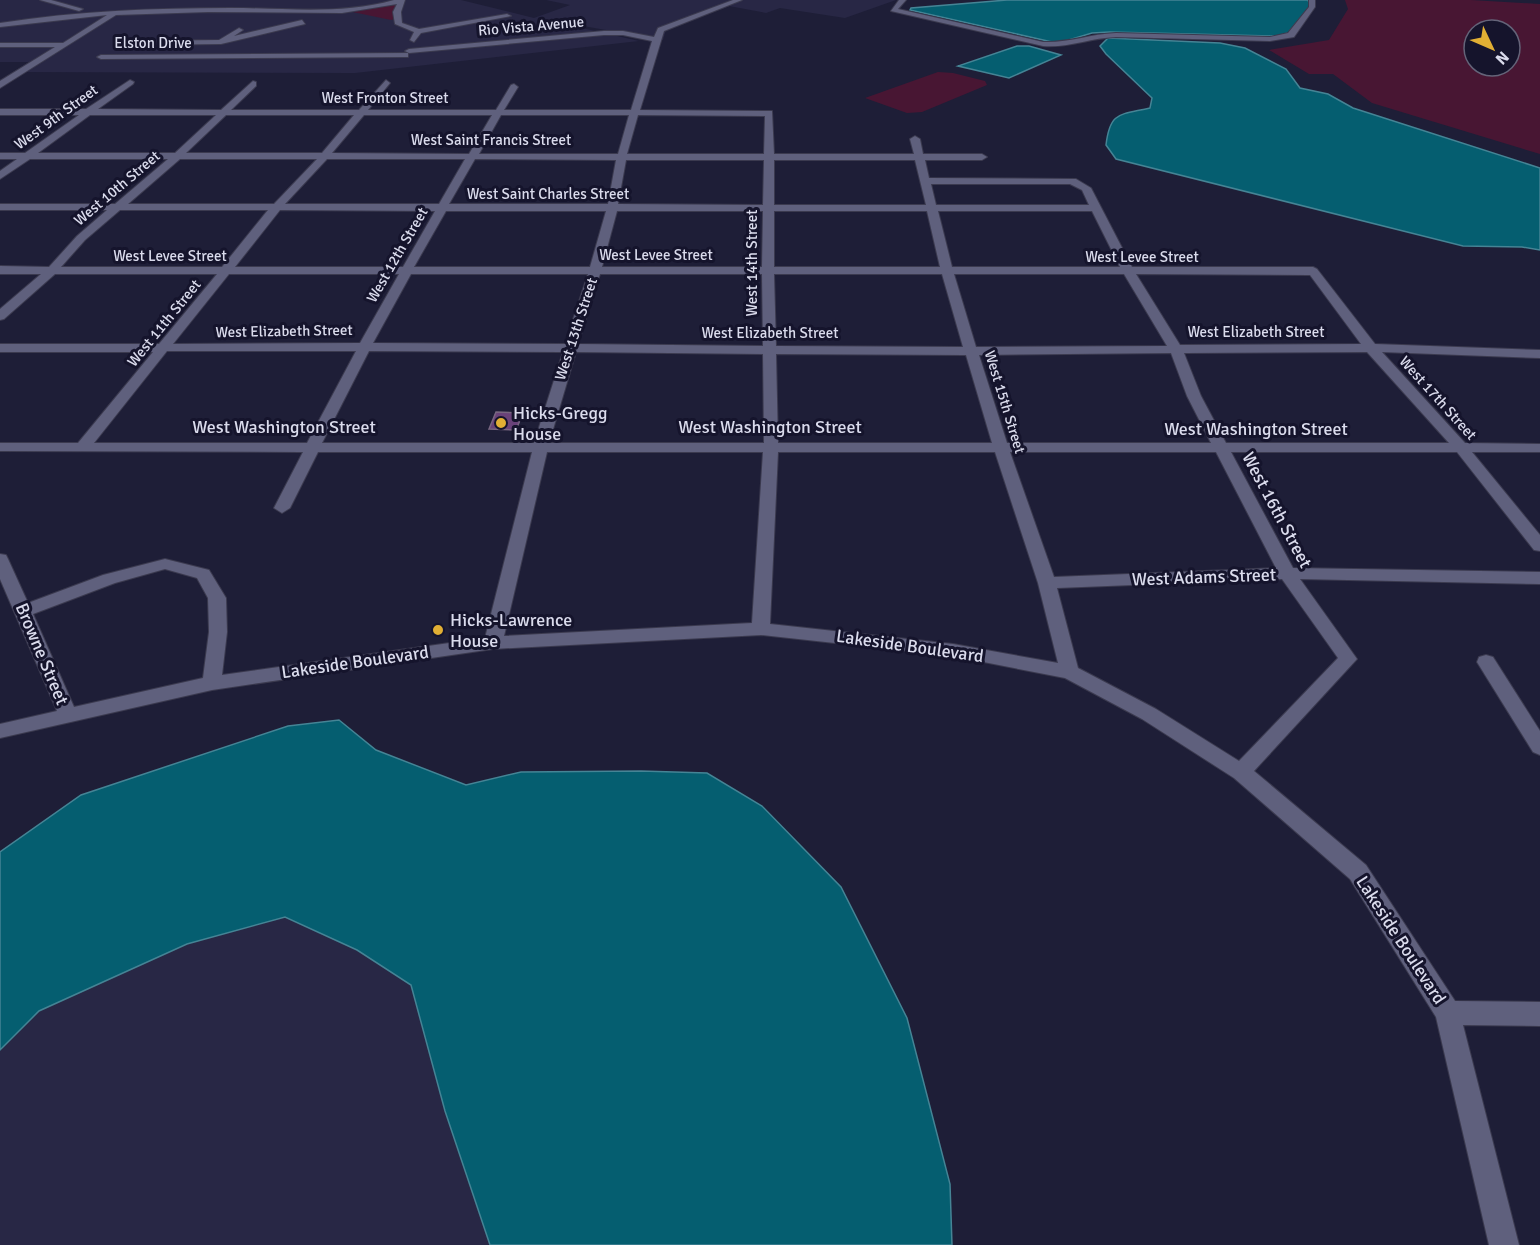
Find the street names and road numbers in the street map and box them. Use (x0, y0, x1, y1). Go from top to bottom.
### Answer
street label: Rio Vista Avenue (477, 12, 585, 40)
street label: Elston Drive (114, 34, 192, 52)
street label: West 9th Street (11, 81, 101, 153)
street label: West Fronton Street (322, 89, 448, 107)
street label: West Saint Francis Street (411, 131, 571, 149)
street label: West 10th Street (70, 147, 164, 229)
street label: West Saint Charles Street (467, 185, 629, 203)
street label: West 12th Street (363, 204, 431, 306)
street label: West 14th Street (743, 210, 761, 316)
street label: West Levee Street (599, 246, 713, 264)
street label: West Levee Street (113, 247, 227, 265)
street label: West Levee Street (1085, 248, 1199, 266)
street label: West 13th Street (551, 275, 601, 383)
street label: West 11th Street (123, 276, 205, 370)
street label: West Elizabeth Street (215, 321, 353, 341)
street label: West Elizabeth Street (1187, 323, 1325, 341)
street label: West Elizabeth Street (701, 324, 839, 342)
street label: West 15th Street (981, 348, 1029, 456)
street label: West 17th Street (1396, 352, 1480, 444)
street label: West Washington Street (192, 416, 376, 438)
street label: West Washington Street (678, 416, 862, 438)
street label: West Washington Street (1164, 418, 1348, 440)
street label: West 16th Street (1237, 448, 1317, 572)
street label: West Adams Street (1131, 563, 1277, 591)
street label: Browne Street (11, 600, 73, 708)
street label: Lakeside Boulevard (835, 625, 985, 667)
street label: Lakeside Boulevard (280, 641, 430, 683)
street label: Lakeside Boulevard (1351, 872, 1451, 1008)

